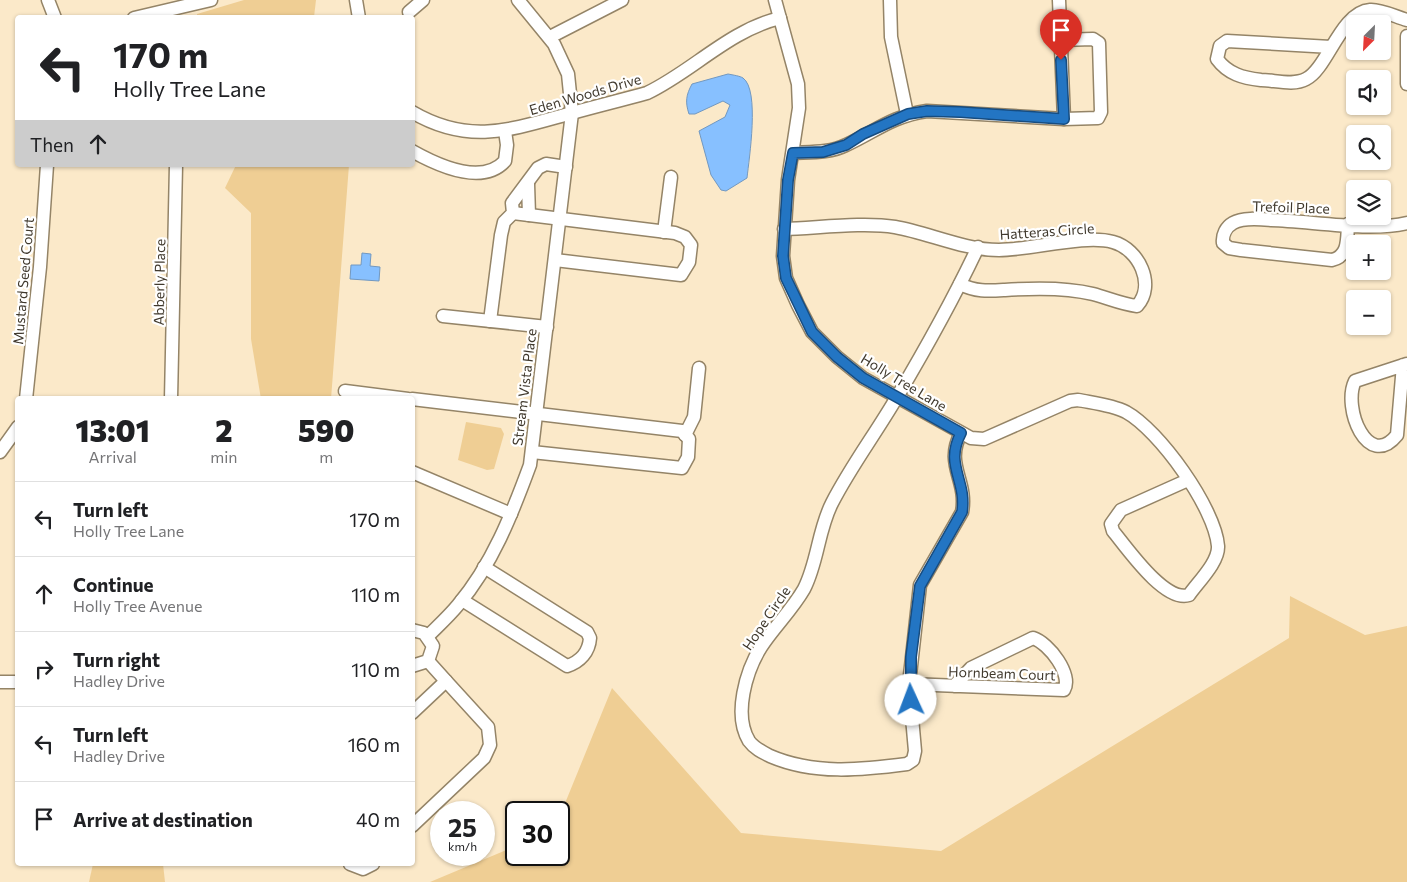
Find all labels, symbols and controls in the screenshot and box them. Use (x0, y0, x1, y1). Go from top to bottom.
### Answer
pin (1040, 9, 1082, 60)
north arrow (1346, 15, 1391, 60)
map controls (1346, 15, 1391, 335)
icon: arrive (1047, 16, 1075, 44)
text: 170 m (113, 32, 208, 75)
icon: left (30, 35, 95, 100)
street label: Eden Woods Drive (527, 70, 643, 118)
button: sound (1346, 70, 1391, 115)
text: Holly Tree Lane (113, 75, 266, 102)
button: search (1346, 125, 1391, 170)
icon: ahead (84, 130, 112, 158)
text: Then (30, 133, 74, 156)
button: layers (1346, 180, 1391, 225)
street label: Trefoil Place (1252, 197, 1330, 217)
street label: Mustard Seed Court (9, 216, 37, 345)
street label: Hatteras Circle (999, 219, 1095, 243)
button: + (1346, 235, 1391, 280)
street label: Abberly Place (150, 239, 168, 325)
button: − (1346, 290, 1391, 335)
street label: Stream Vista Place (508, 327, 540, 447)
street label: Holly Tree Lane (858, 350, 950, 414)
text: 13:01 (76, 411, 150, 448)
text: 2 (215, 411, 233, 448)
text: 590 (298, 411, 354, 448)
text: Arrival (88, 447, 137, 466)
text: min (210, 447, 237, 466)
text: m (319, 447, 333, 466)
text: Turn left (73, 498, 148, 521)
icon: left (30, 505, 58, 533)
text: 170 m (349, 508, 400, 531)
text: Holly Tree Lane (73, 521, 184, 540)
text: Continue (73, 573, 153, 596)
icon: ahead (30, 580, 58, 608)
text: 110 m (351, 583, 400, 606)
street label: Hope Circle (738, 583, 794, 653)
text: Holly Tree Avenue (73, 596, 202, 615)
text: Turn right (73, 648, 160, 671)
icon: right (30, 655, 58, 683)
text: 110 m (351, 658, 400, 681)
street label: Hornbeam Court (948, 663, 1056, 683)
text: Hadley Drive (73, 671, 165, 690)
position arrow (884, 673, 936, 725)
text: Turn left (73, 723, 148, 746)
icon: left (30, 730, 58, 758)
text: 160 m (348, 733, 400, 756)
text: Hadley Drive (73, 746, 165, 765)
speed limit sign: 30 (505, 801, 570, 866)
icon: arrive (30, 805, 58, 833)
text: Arrive at destination (73, 808, 253, 831)
text: 40 m (356, 808, 400, 831)
text: 25 (448, 812, 477, 842)
text: km/h (448, 839, 477, 853)

